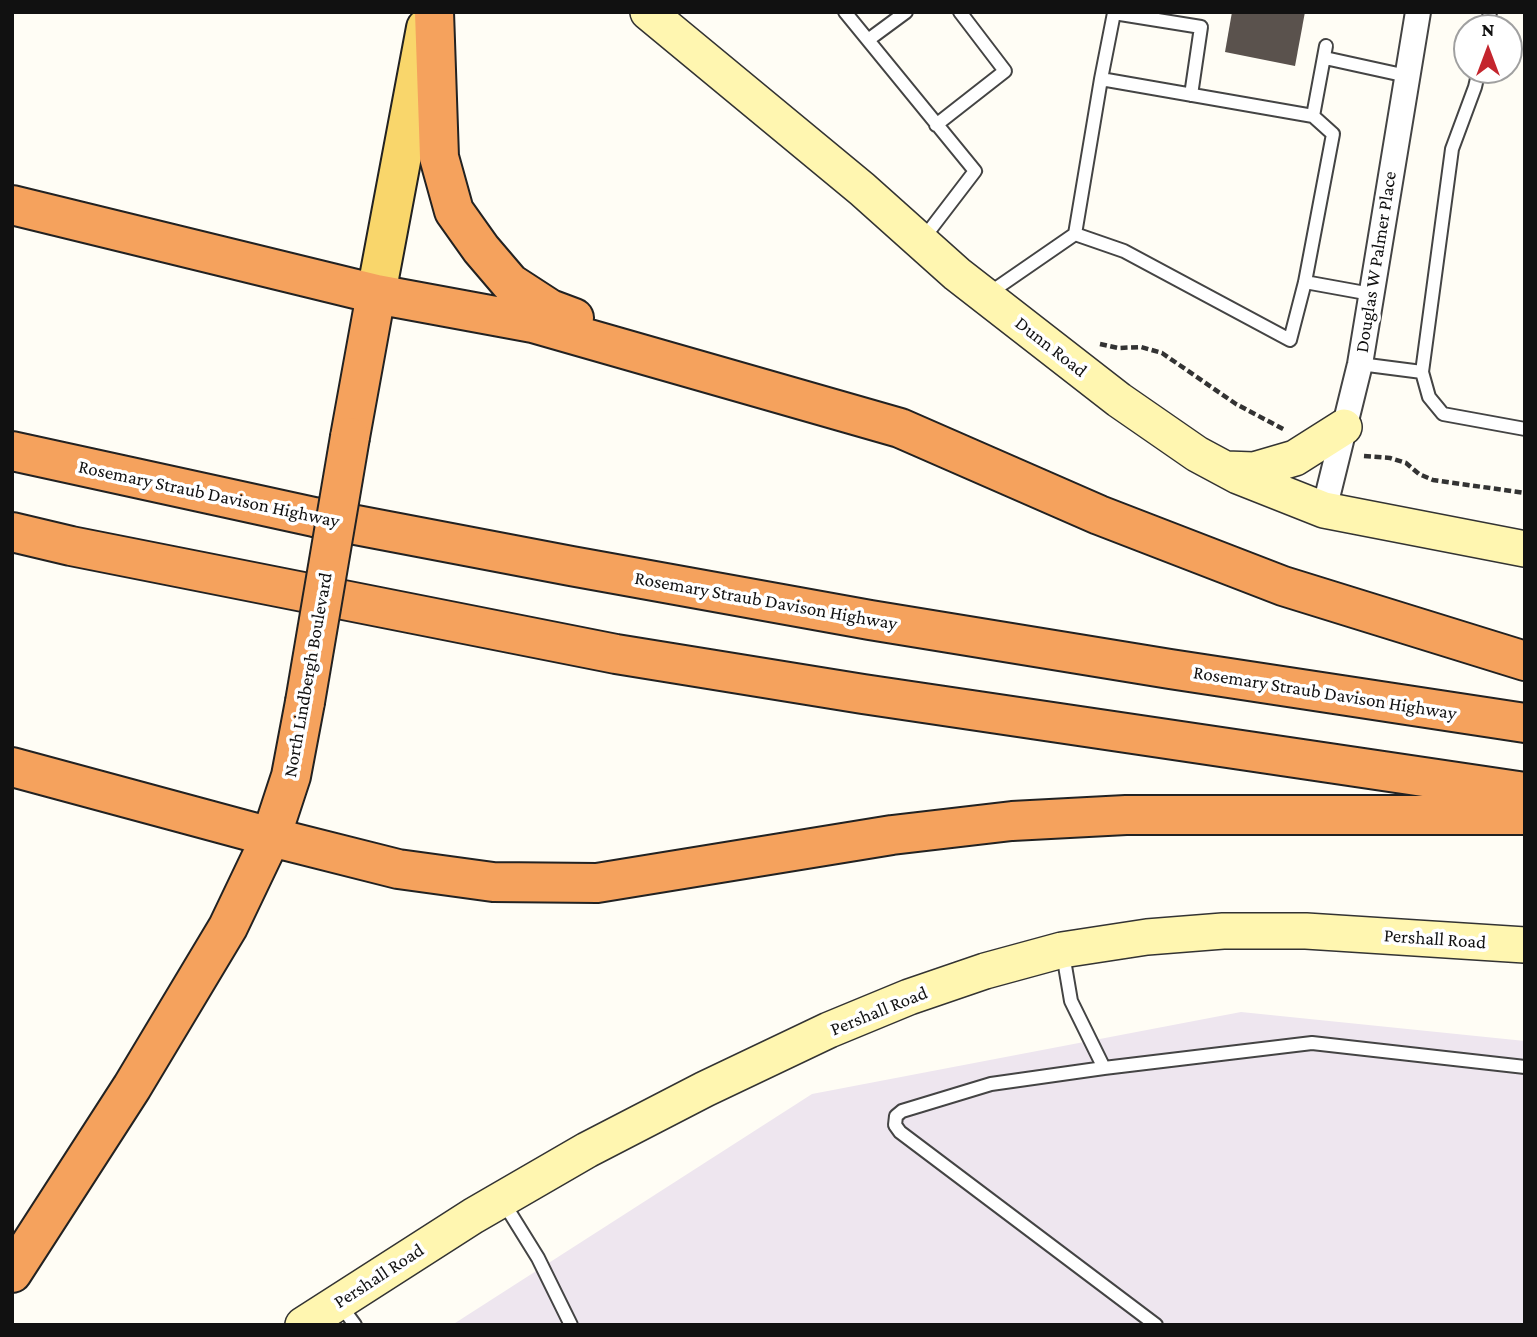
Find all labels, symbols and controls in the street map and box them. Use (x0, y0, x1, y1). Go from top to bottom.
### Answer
north arrow (1453, 14, 1523, 84)
text: N (1482, 19, 1494, 40)
street label: Douglas W Palmer Place (1350, 170, 1402, 354)
street label: Dunn Road (1010, 312, 1092, 382)
street label: Rosemary Straub Davison Highway (76, 455, 342, 533)
street label: Rosemary Straub Davison Highway (633, 567, 899, 635)
street label: North Lindbergh Boulevard (279, 571, 337, 779)
street label: Rosemary Straub Davison Highway (1192, 661, 1458, 725)
street label: Pershall Road (1383, 924, 1487, 954)
street label: Pershall Road (827, 981, 931, 1041)
street label: Pershall Road (330, 1238, 428, 1314)

